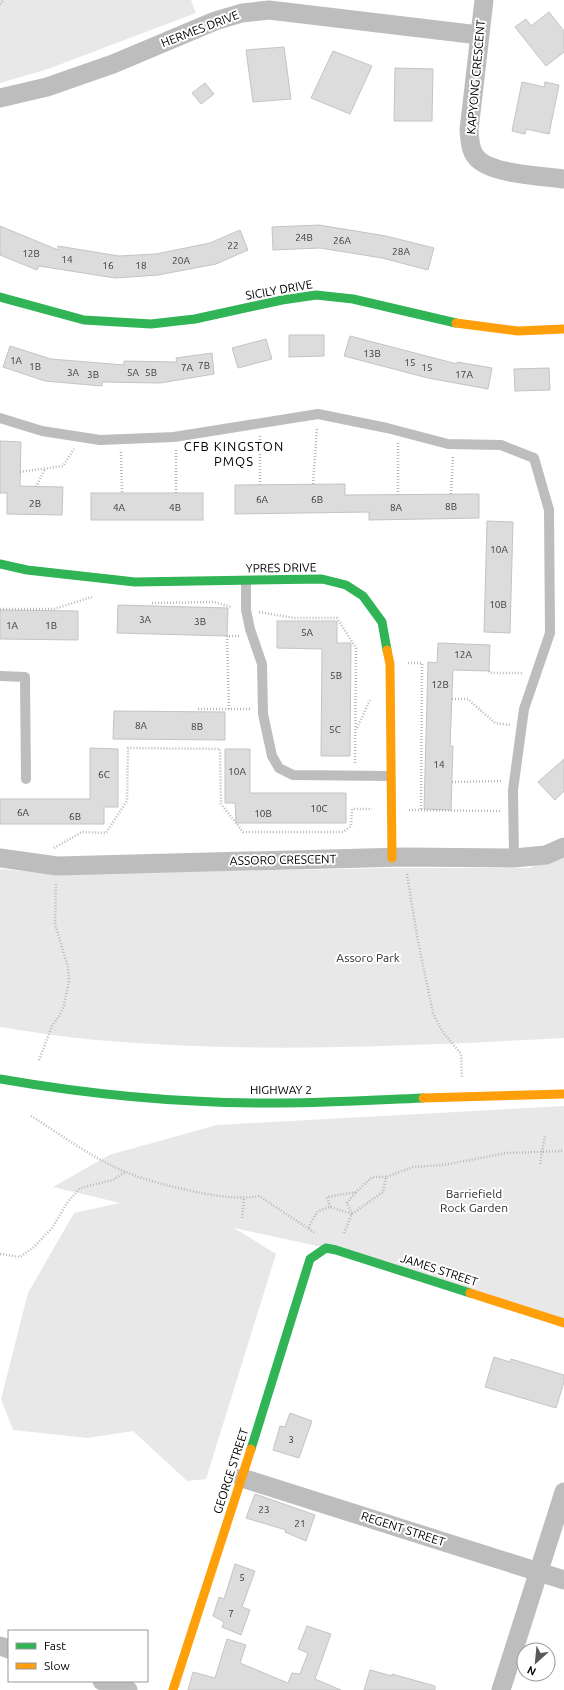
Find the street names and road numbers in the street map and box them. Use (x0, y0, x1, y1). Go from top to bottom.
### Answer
street label: HERMES DRIVE (159, 8, 241, 49)
street label: KAPYONG CRESCENT (464, 19, 487, 135)
street label: SICILY DRIVE (244, 277, 314, 302)
street label: YPRES DRIVE (246, 560, 317, 575)
street label: ASSORO CRESCENT (230, 852, 337, 867)
street label: HIGHWAY 2 (250, 1083, 312, 1096)
street label: JAMES STREET (399, 1251, 480, 1288)
street label: GEORGE STREET (211, 1426, 251, 1515)
street label: REGENT STREET (360, 1509, 447, 1548)

